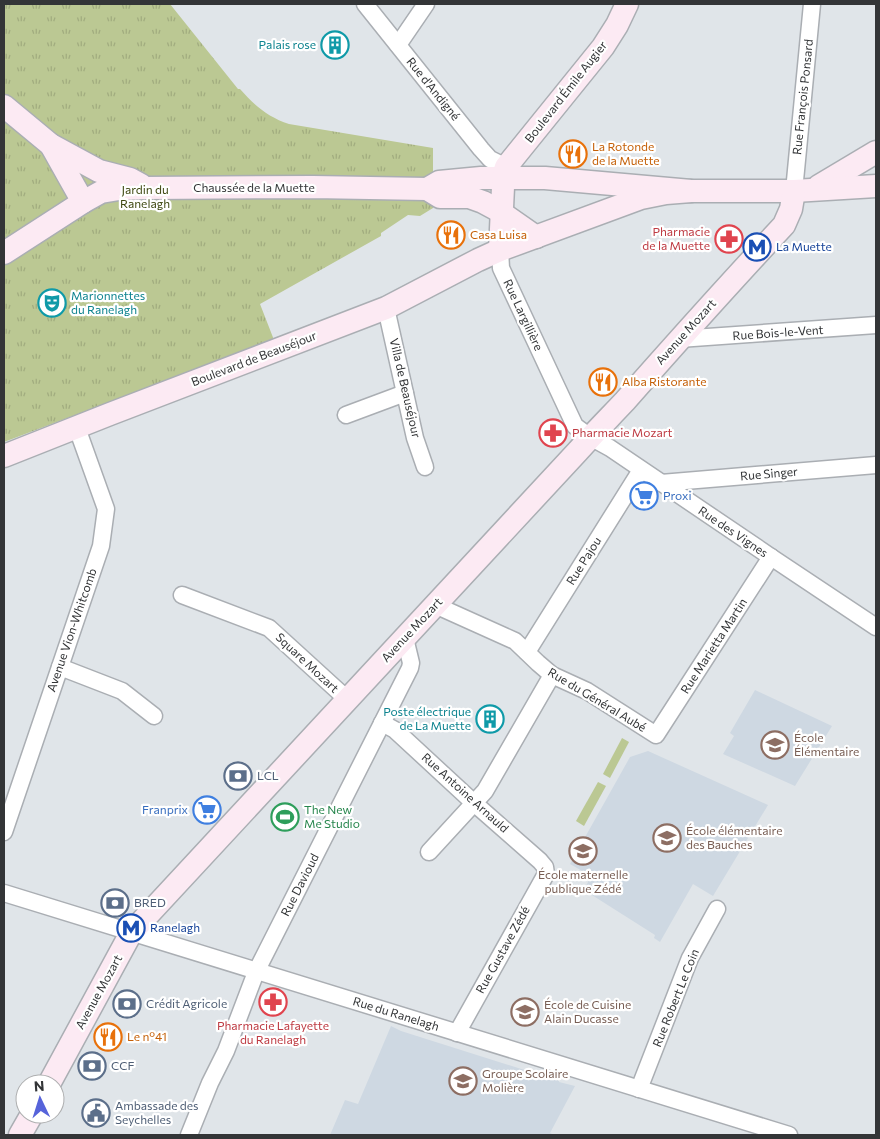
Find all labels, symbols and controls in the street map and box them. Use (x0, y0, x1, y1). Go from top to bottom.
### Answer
building icon: Palais rose (320, 30, 350, 60)
place label: Palais rose (259, 37, 316, 51)
street label: Boulevard Émile Augier (521, 38, 609, 145)
street label: Rue François Ponsard (789, 38, 815, 156)
street label: Rue d'Andigné (404, 54, 463, 123)
restaurant icon: La Rotonde de la Muette (558, 139, 588, 169)
place label: La Rotonde de la Muette (592, 139, 660, 167)
street label: Chaussée de la Muette (193, 180, 315, 194)
park label: Jardin du Ranelagh (120, 182, 170, 210)
restaurant icon: Casa Luisa (436, 220, 466, 250)
place label: Pharmacie de la Muette (642, 224, 710, 252)
pharmacy icon: Pharmacie de la Muette (714, 224, 744, 254)
place label: Casa Luisa (470, 227, 527, 241)
metro station icon: La Muette (742, 232, 772, 262)
place label: La Muette (776, 239, 832, 253)
street label: Rue Largillière (501, 277, 547, 353)
theatre icon: Marionnettes du Ranelagh (37, 288, 67, 318)
place label: Marionnettes du Ranelagh (71, 288, 145, 316)
street label: Avenue Mozart (652, 296, 718, 367)
street label: Rue Bois-le-Vent (732, 322, 824, 342)
street label: Boulevard de Beauséjour (189, 328, 318, 388)
street label: Villa de Beauséjour (388, 336, 424, 439)
restaurant icon: Alba Ristorante (588, 367, 618, 397)
place label: Alba Ristorante (622, 374, 707, 388)
pharmacy icon: Pharmacie Mozart (538, 418, 568, 448)
place label: Pharmacie Mozart (572, 425, 673, 439)
street label: Rue Singer (740, 463, 799, 482)
supermarket icon: Proxi (629, 481, 659, 511)
place label: Proxi (663, 488, 691, 502)
street label: Rue des Vignes (696, 503, 771, 560)
street label: Rue Pajou (563, 534, 603, 587)
street label: Avenue Vion-Whitcomb (43, 566, 99, 693)
street label: Avenue Mozart (378, 594, 445, 664)
street label: Rue Marietta Martin (677, 595, 749, 696)
street label: Square Mozart (273, 630, 342, 695)
street label: Rue du Général Aubé (546, 664, 649, 734)
place label: Poste électrique de La Muette (383, 704, 471, 732)
building icon: Poste électrique de La Muette (475, 704, 505, 734)
school or university icon: École Élémentaire (760, 730, 790, 760)
place label: École Élémentaire (794, 730, 859, 758)
street label: Rue Antoine Arnauld (419, 750, 512, 835)
bank icon: LCL (223, 761, 253, 791)
place label: LCL (257, 768, 279, 782)
supermarket icon: Franprix (192, 795, 222, 825)
place label: Franprix (142, 802, 189, 816)
sports icon: The New Me Studio (270, 802, 300, 832)
place label: The New Me Studio (304, 802, 360, 830)
school or university icon: École élémentaire des Bauches (652, 823, 682, 853)
place label: École élémentaire des Bauches (686, 823, 782, 851)
school or university icon: École maternelle publique Zédé (568, 836, 598, 866)
street label: Rue Davioud (277, 851, 321, 918)
place label: École maternelle publique Zédé (538, 867, 628, 895)
bank icon: BRED (100, 888, 130, 918)
place label: BRED (134, 895, 166, 909)
street label: Rue Gustave Zédé (472, 903, 532, 996)
metro station icon: Ranelagh (116, 913, 146, 943)
place label: Ranelagh (150, 920, 200, 934)
street label: Rue Robert Le Coin (649, 947, 701, 1049)
street label: Avenue Mozart (72, 952, 124, 1031)
pharmacy icon: Pharmacie Lafayette du Ranelagh (258, 987, 288, 1017)
bank icon: Crédit Agricole (112, 989, 142, 1019)
street label: Rue du Ranelagh (351, 993, 441, 1033)
place label: Crédit Agricole (146, 996, 227, 1010)
school or university icon: École de Cuisine Alain Ducasse (510, 997, 540, 1027)
place label: École de Cuisine Alain Ducasse (544, 997, 631, 1025)
place label: Pharmacie Lafayette du Ranelagh (217, 1018, 329, 1046)
restaurant icon: Le n°41 (93, 1022, 123, 1052)
place label: Le n°41 (127, 1029, 167, 1043)
bank icon: CCF (77, 1051, 107, 1081)
place label: CCF (111, 1058, 134, 1072)
school or university icon: Groupe Scolaire Molière (448, 1066, 478, 1096)
place label: Groupe Scolaire Molière (482, 1066, 568, 1094)
north arrow (15, 1074, 65, 1124)
text: N (33, 1077, 45, 1094)
public building icon: Ambassade des Seychelles (81, 1098, 111, 1128)
place label: Ambassade des Seychelles (115, 1098, 199, 1126)

